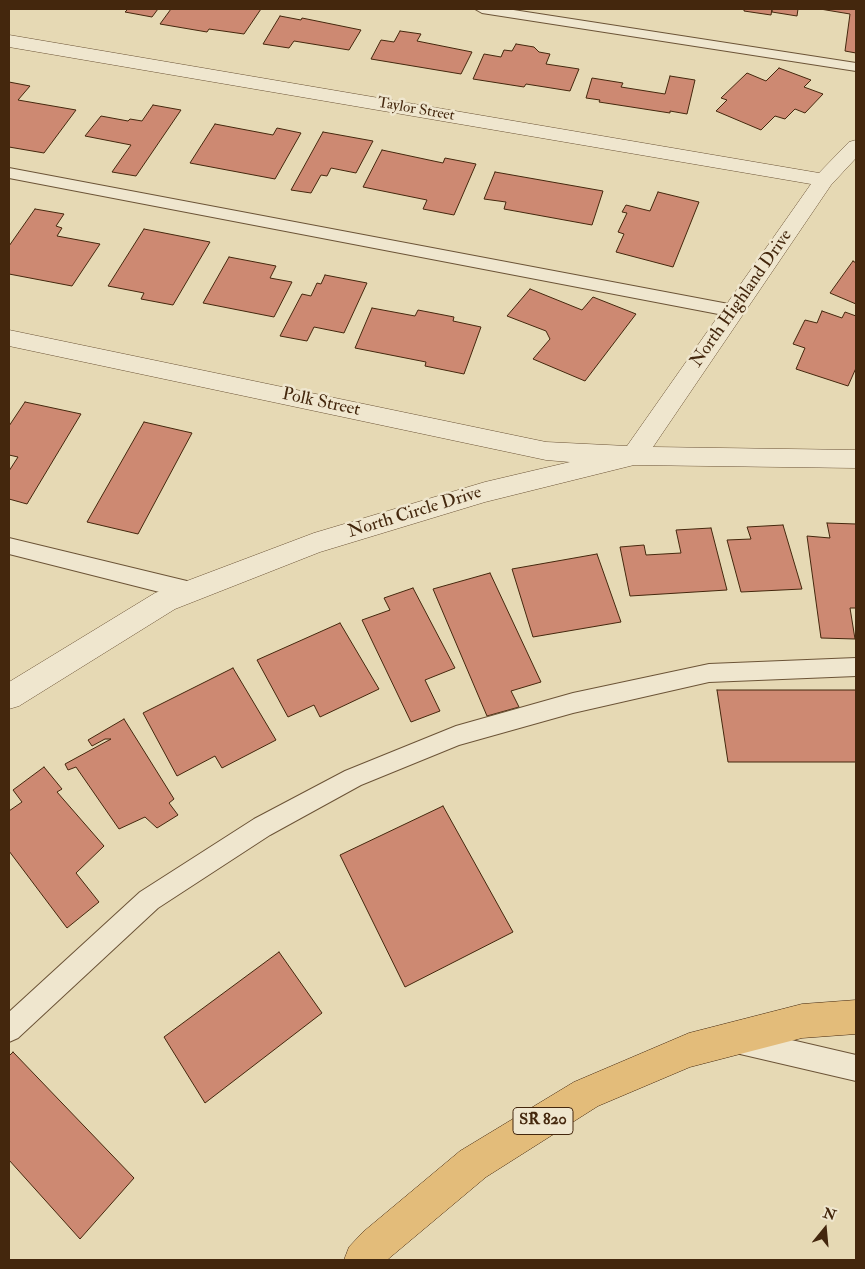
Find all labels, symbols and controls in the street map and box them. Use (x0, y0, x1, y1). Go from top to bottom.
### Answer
street label: Taylor Street (376, 94, 456, 126)
street label: North Highland Drive (686, 226, 798, 372)
street label: Polk Street (280, 384, 362, 422)
street label: North Circle Drive (345, 482, 485, 544)
road number: SR 820 (513, 1108, 573, 1134)
north arrow (800, 1204, 850, 1254)
text: N (821, 1204, 838, 1224)

